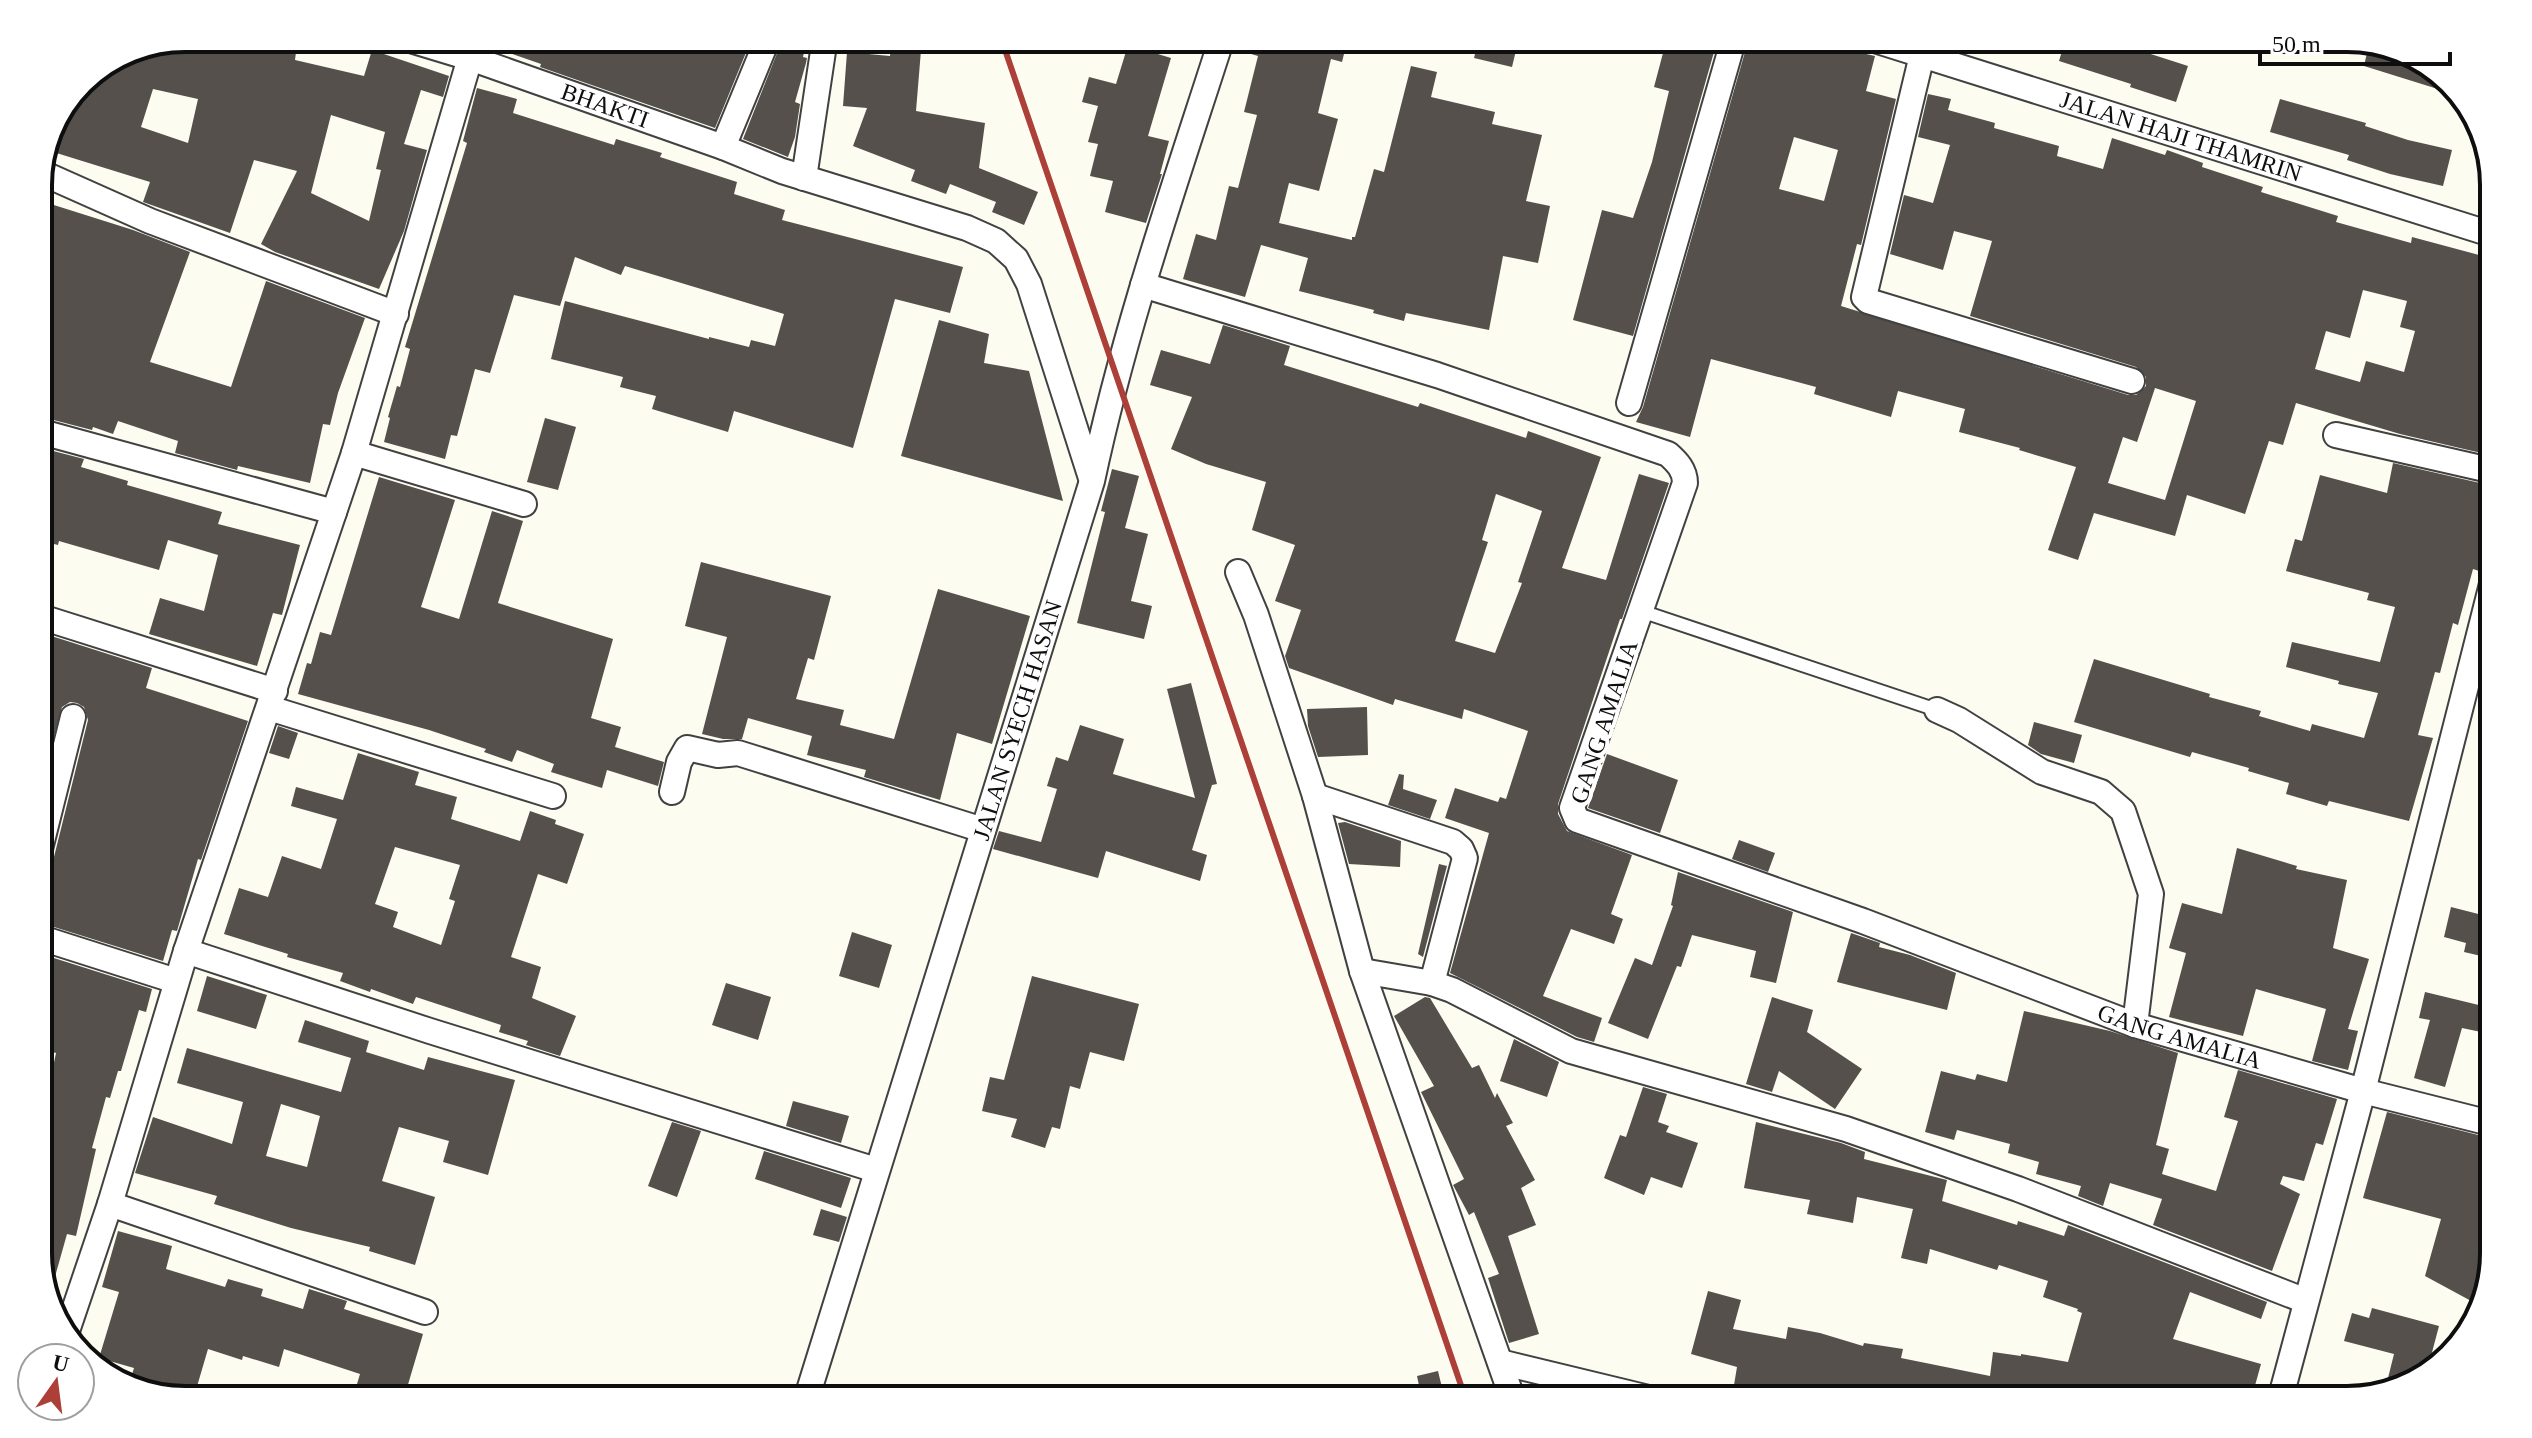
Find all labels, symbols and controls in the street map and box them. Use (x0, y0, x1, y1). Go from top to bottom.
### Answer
scale bar (2260, 16, 2450, 66)
text: 50 m (2272, 31, 2321, 57)
street label: BHAKTI (558, 78, 652, 133)
street label: JALAN HAJI THAMRIN (2057, 86, 2305, 187)
street label: JALAN SYECH HASAN (968, 597, 1067, 843)
street label: GANG AMALIA (1565, 637, 1643, 807)
street label: GANG AMALIA (2094, 999, 2265, 1074)
north arrow (16, 1342, 96, 1422)
text: U (50, 1349, 72, 1377)

